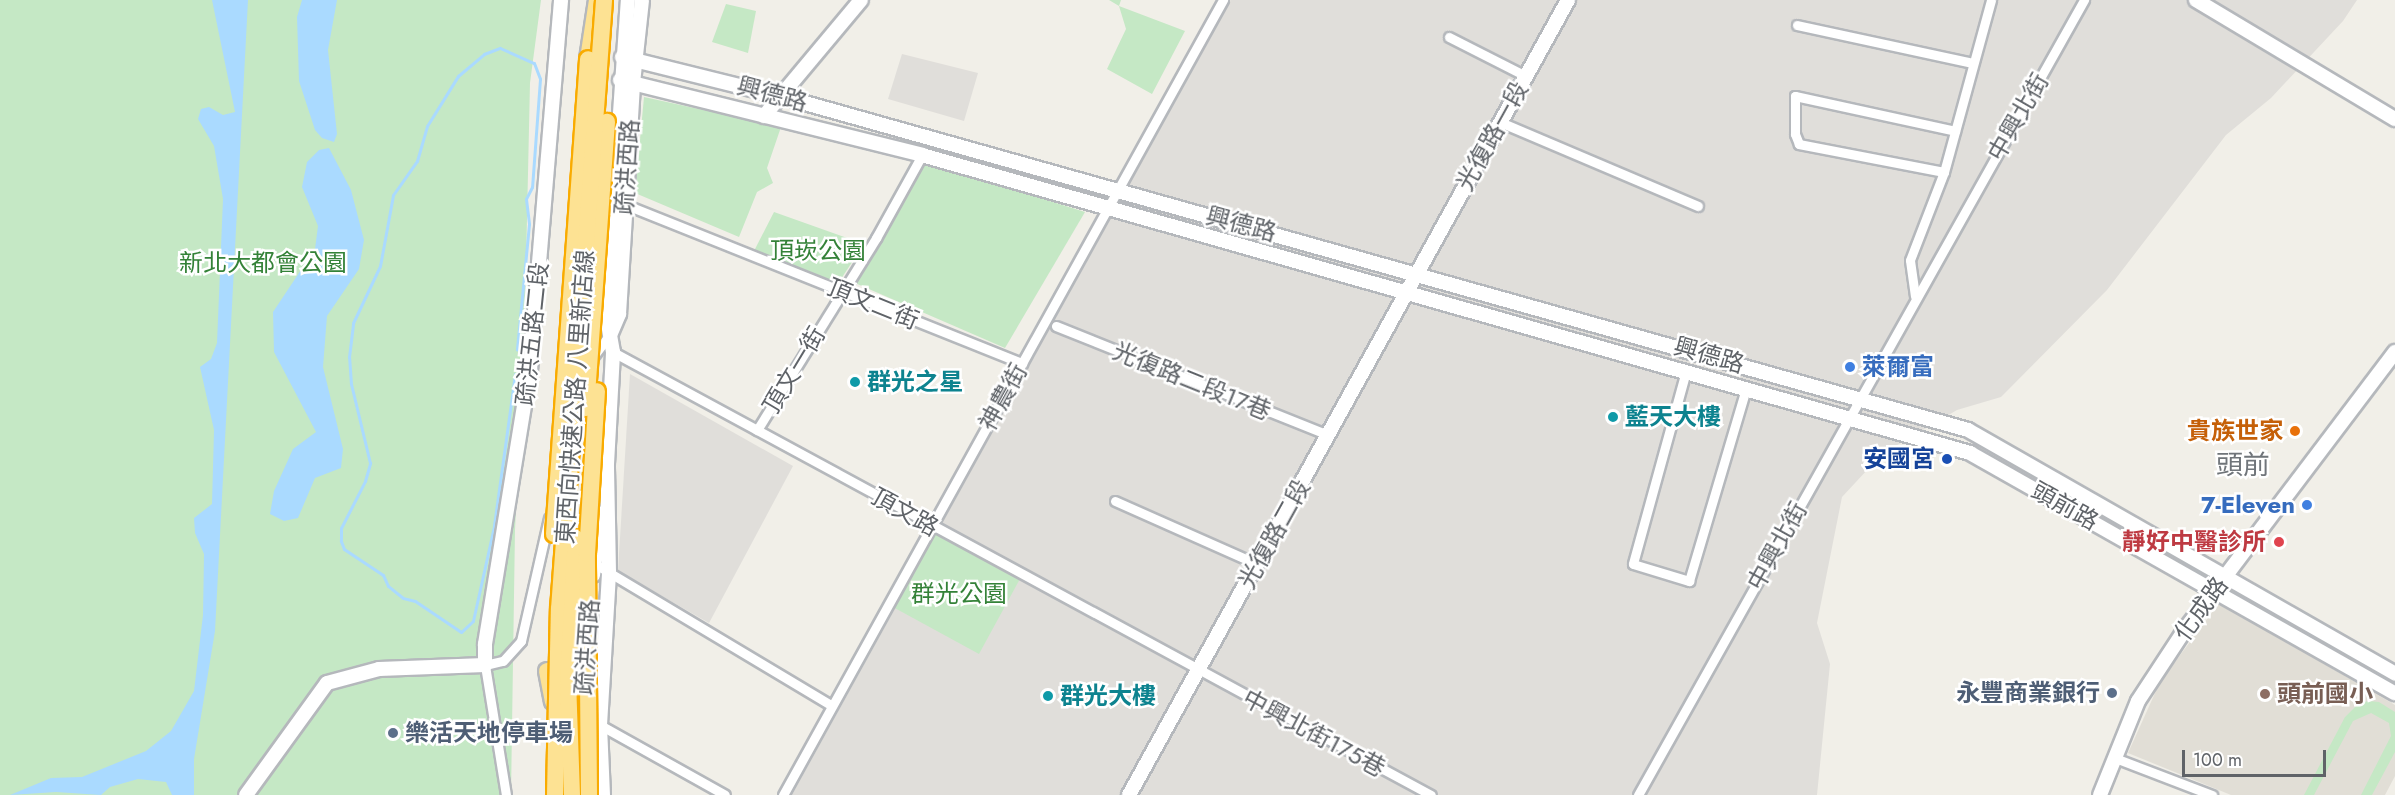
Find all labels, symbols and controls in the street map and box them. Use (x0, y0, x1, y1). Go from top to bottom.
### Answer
street label: 中興北街 (1982, 68, 2054, 166)
street label: 興德路 (733, 71, 811, 117)
street label: 光復路一段 (1450, 77, 1534, 195)
street label: 疏洪西路 (609, 118, 645, 216)
street label: 興德路 (1202, 201, 1280, 247)
park label: 頂崁公園 (770, 237, 866, 265)
park label: 新北大都會公園 (179, 249, 347, 277)
street label: 東西向快速公路 八里新店線 (550, 249, 600, 545)
street label: 疏洪五路二段 (510, 261, 554, 407)
street label: 頂文二街 (823, 273, 923, 335)
street label: 頂文一街 (757, 321, 831, 419)
street label: 興德路 (1670, 331, 1748, 379)
street label: 光復路二段17巷 (1109, 336, 1275, 426)
place label: 萊爾富 (1862, 353, 1934, 381)
street label: 神農街 (973, 359, 1033, 435)
marker: 萊爾富 (1843, 360, 1857, 374)
place label: 群光之星 (867, 368, 963, 396)
marker: 群光之星 (848, 375, 862, 389)
place label: 藍天大樓 (1625, 403, 1721, 431)
marker: 藍天大樓 (1606, 410, 1620, 424)
place label: 貴族世家 (2187, 417, 2283, 445)
marker: 貴族世家 (2288, 424, 2302, 438)
place label: 安國宮 (1863, 445, 1935, 473)
district label: 頭前 (2216, 449, 2270, 481)
marker: 安國宮 (1940, 452, 1954, 466)
street label: 光復路二段 (1232, 475, 1316, 593)
street label: 頭前路 (2027, 476, 2103, 536)
street label: 頂文路 (867, 482, 943, 542)
place label: 7-Eleven (2201, 491, 2295, 519)
street label: 中興北街 (1741, 497, 1813, 595)
marker: 7-Eleven (2300, 498, 2314, 512)
place label: 靜好中醫診所 (2122, 528, 2266, 556)
marker: 靜好中醫診所 (2270, 533, 2288, 551)
street label: 化成路 (2168, 571, 2234, 647)
park label: 群光公園 (911, 580, 1007, 608)
street label: 疏洪西路 (569, 598, 605, 696)
place label: 永豐商業銀行 (1956, 679, 2100, 707)
place label: 頭前國小 (2277, 680, 2373, 708)
place label: 群光大樓 (1060, 682, 1156, 710)
street label: 中興北街175巷 (1238, 683, 1390, 783)
marker: 永豐商業銀行 (2105, 686, 2119, 700)
marker: 頭前國小 (2258, 687, 2272, 701)
marker: 群光大樓 (1041, 689, 1055, 703)
place label: 樂活天地停車場 (405, 719, 573, 747)
marker: 樂活天地停車場 (386, 726, 400, 740)
scale bar (2185, 738, 2329, 776)
text: 100 m (2193, 747, 2242, 773)

